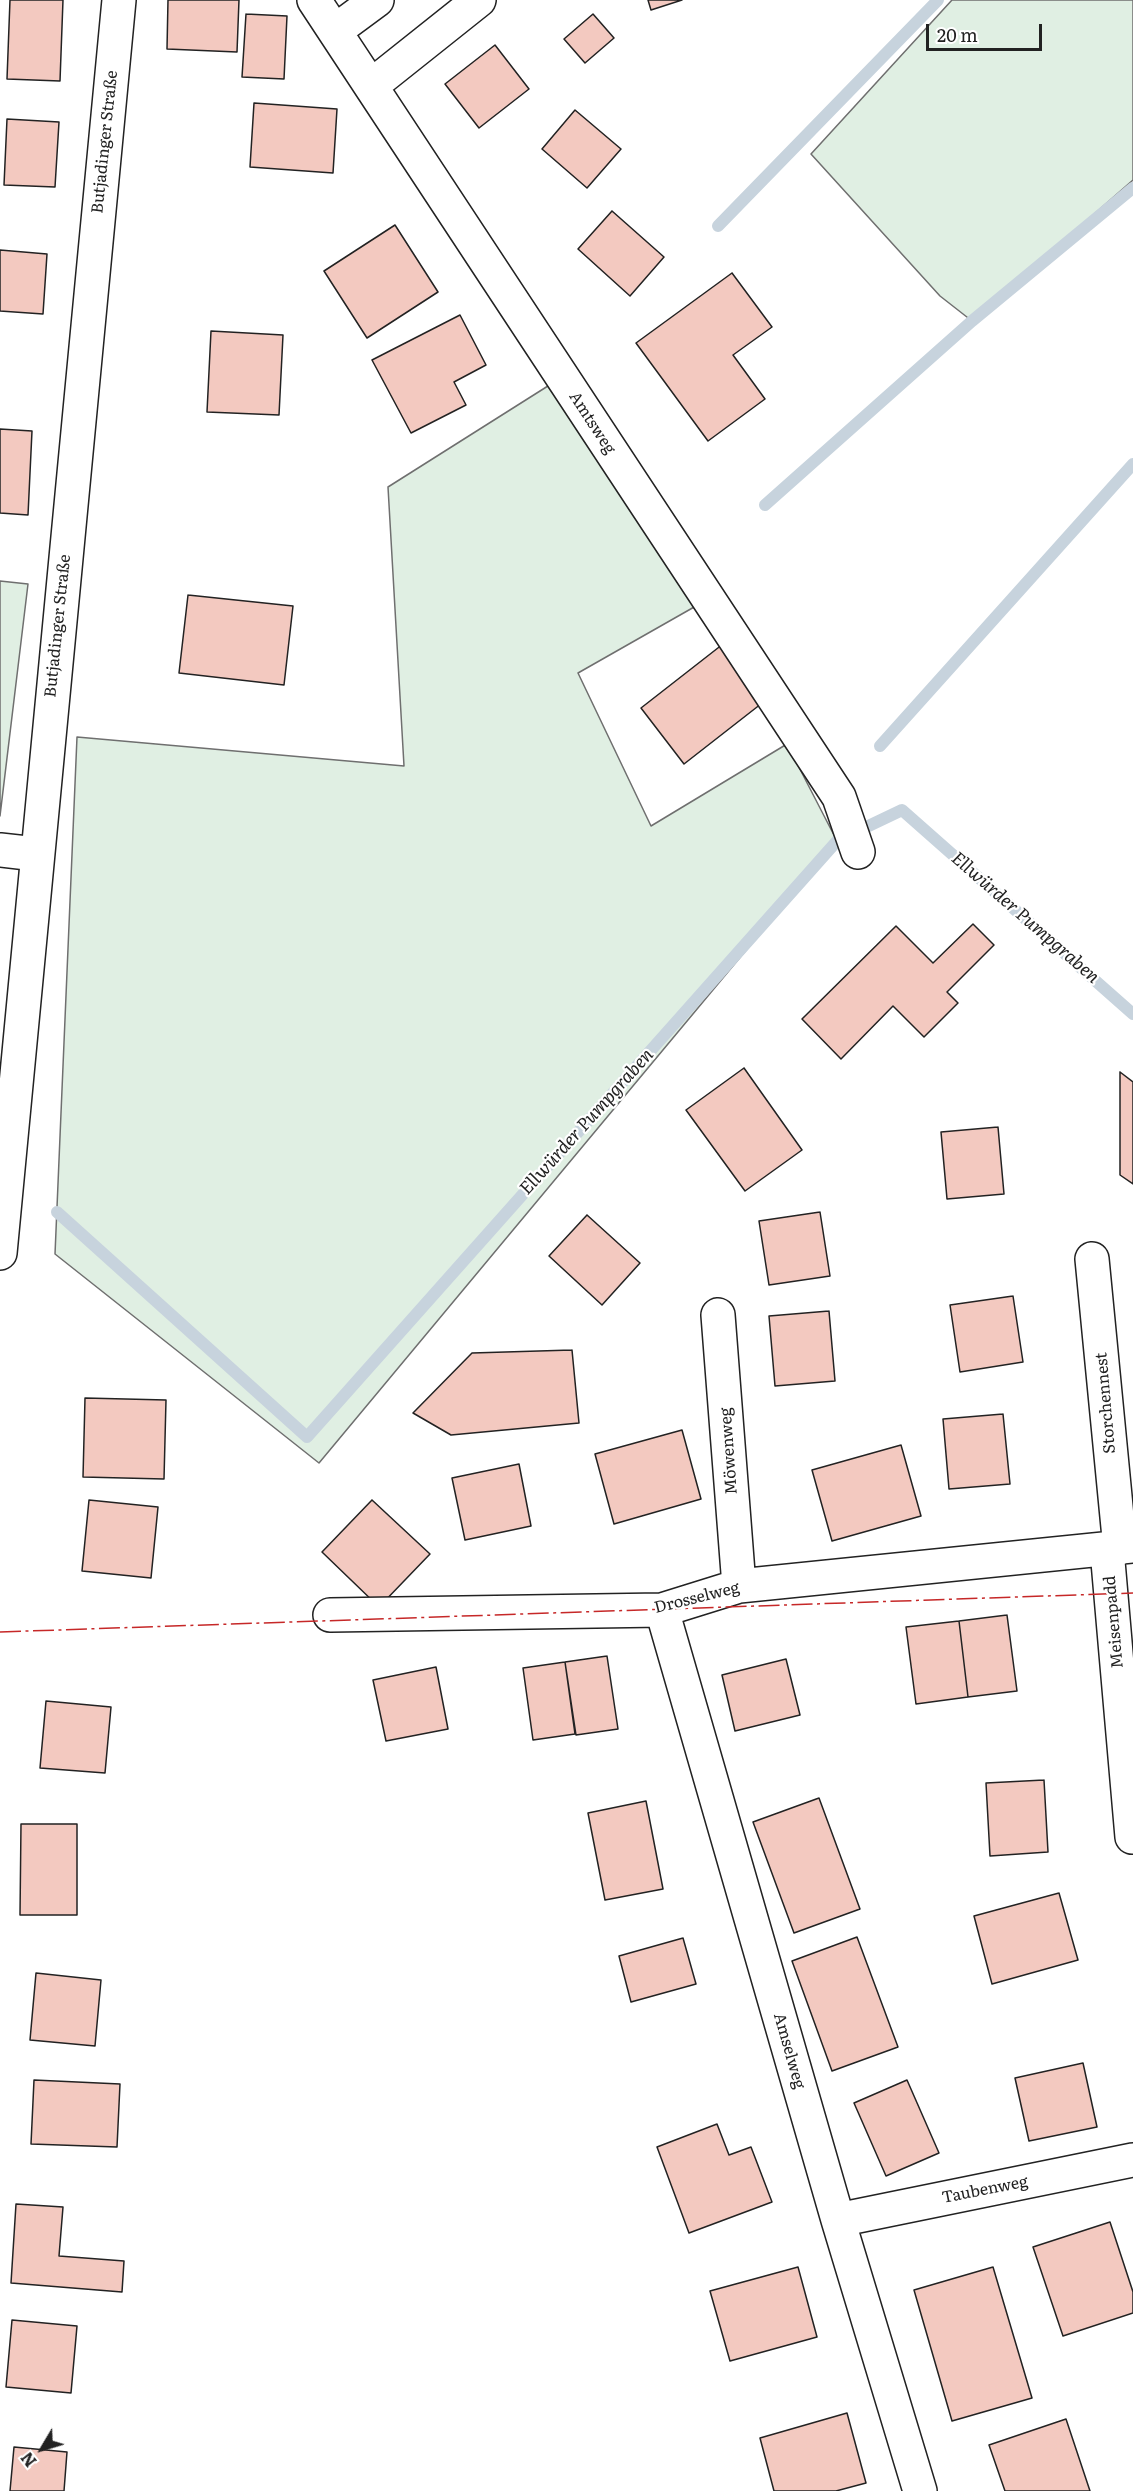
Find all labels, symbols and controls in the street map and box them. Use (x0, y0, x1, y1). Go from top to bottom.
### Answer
scale bar (929, 12, 1044, 50)
text: 20 m (937, 21, 978, 48)
street label: Butjadinger Straße (88, 69, 122, 215)
street label: Amtsweg (565, 388, 619, 458)
street label: Butjadinger Straße (41, 553, 75, 699)
water label: Ellwürder Pumpgraben (947, 848, 1103, 988)
water label: Ellwürder Pumpgraben (516, 1044, 658, 1200)
street label: Storchennest (1092, 1352, 1120, 1454)
street label: Möwenweg (716, 1407, 742, 1495)
street label: Meisenpadd (1100, 1575, 1128, 1669)
street label: Drosselweg (652, 1578, 742, 1618)
street label: Amselweg (769, 2011, 809, 2091)
street label: Taubenweg (940, 2172, 1030, 2208)
north arrow (12, 2419, 72, 2479)
text: N (14, 2447, 41, 2473)

